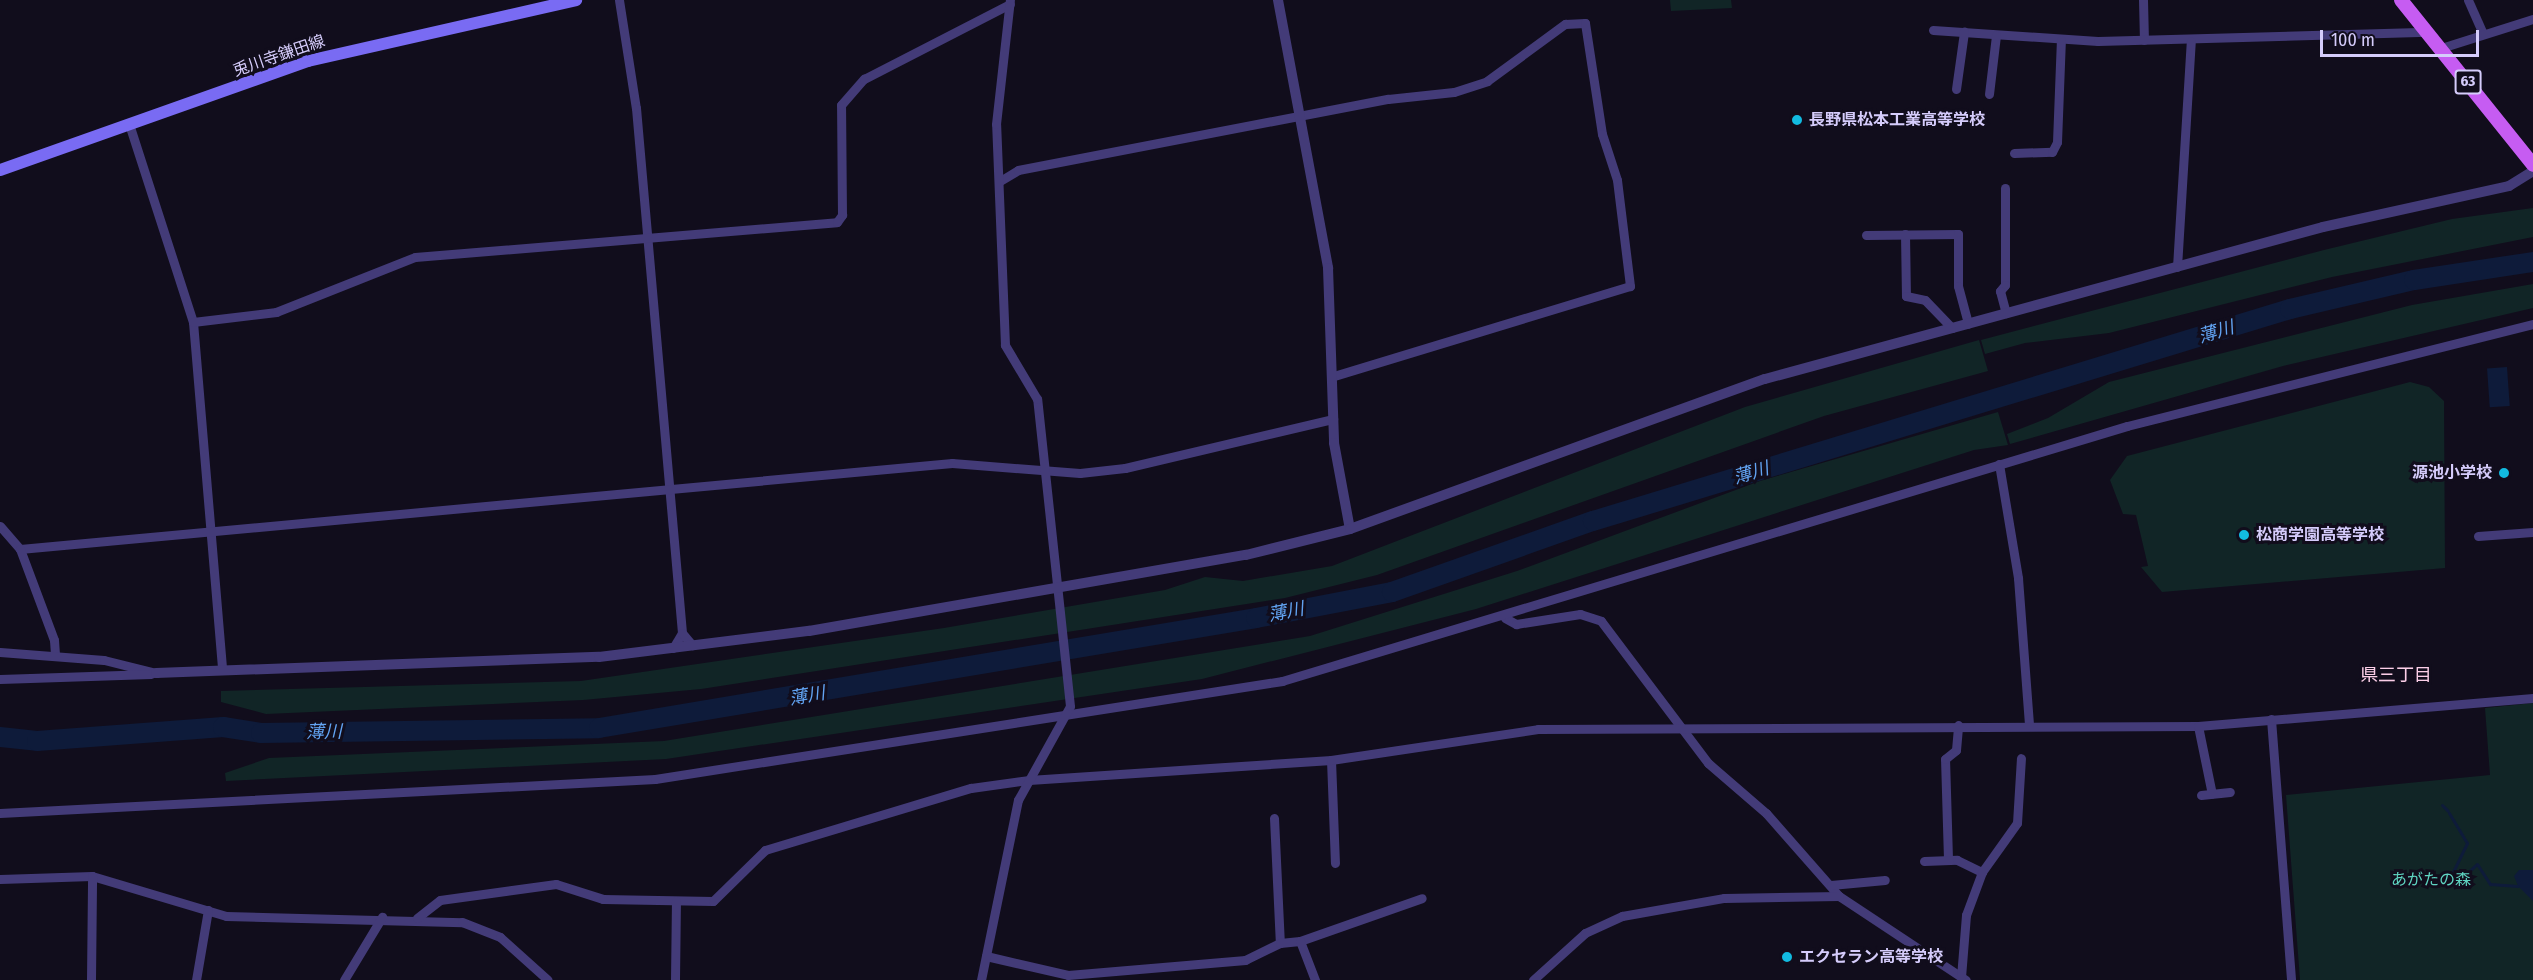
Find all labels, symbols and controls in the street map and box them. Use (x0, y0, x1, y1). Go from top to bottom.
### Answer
scale bar (2323, 18, 2482, 56)
text: 100 m (2331, 29, 2375, 51)
street label: 兎川寺鎌田線 (230, 31, 328, 81)
road number: 63 (2454, 70, 2482, 94)
place label: 長野県松本工業高等学校 (1809, 110, 1985, 130)
marker: 長野県松本工業高等学校 (1790, 113, 1804, 127)
water label: 薄川 (2196, 316, 2236, 348)
water label: 薄川 (1731, 457, 1771, 489)
place label: 源池小学校 (2412, 463, 2492, 483)
marker: 源池小学校 (2497, 466, 2511, 480)
place label: 松商学園高等学校 (2256, 525, 2384, 545)
marker: 松商学園高等学校 (2237, 528, 2251, 542)
water label: 薄川 (1266, 598, 1306, 626)
district label: 県三丁目 (2360, 664, 2432, 686)
water label: 薄川 (787, 682, 827, 710)
water label: 薄川 (306, 721, 342, 743)
park label: あがたの森 (2391, 870, 2471, 890)
place label: エクセラン高等学校 (1799, 947, 1943, 967)
marker: エクセラン高等学校 (1780, 950, 1794, 964)

